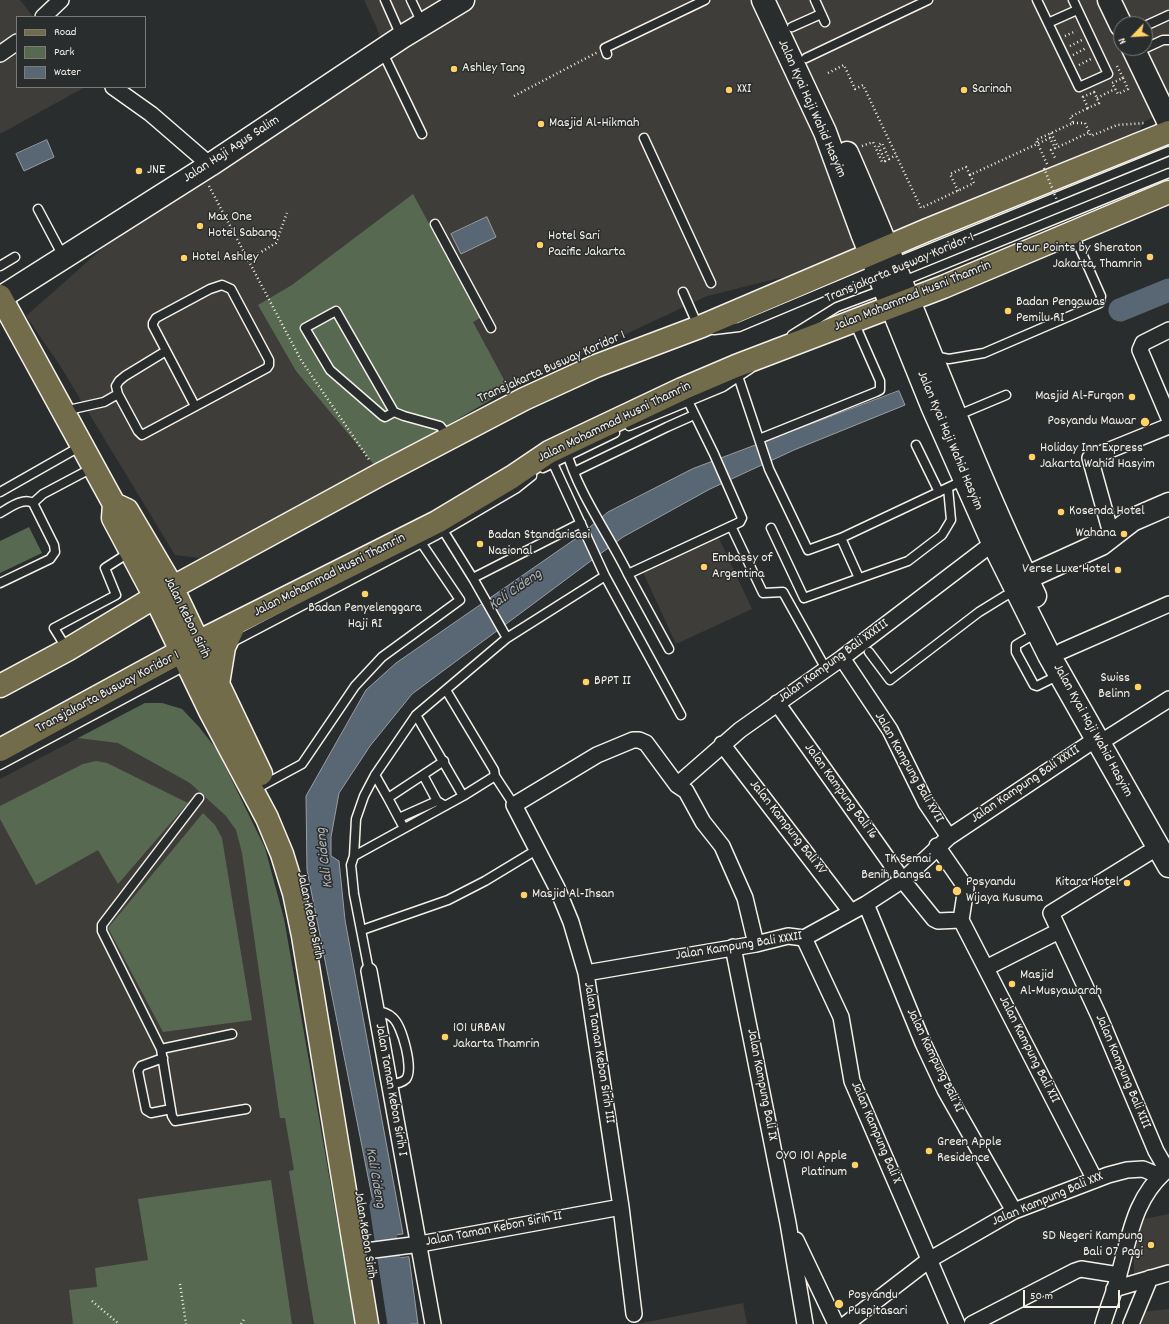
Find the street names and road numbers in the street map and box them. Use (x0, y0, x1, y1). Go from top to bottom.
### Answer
street label: Jalan Kyai Haji Wahid Hasyim (773, 37, 849, 181)
street label: Jalan Haji Agus Salim (181, 113, 283, 187)
street label: Transjakarta Busway Koridor 1 (823, 230, 977, 308)
street label: Jalan Mohammad Husni Thamrin (832, 258, 994, 336)
street label: Transjakarta Busway Koridor 1 (475, 328, 629, 408)
street label: Jalan Kyai Haji Wahid Hasyim (912, 369, 986, 513)
street label: Jalan Mohammad Husni Thamrin (536, 379, 694, 467)
street label: Jalan Mohammad Husni Thamrin (251, 530, 409, 622)
street label: Jalan Kebon Sirih (159, 574, 213, 662)
street label: Jalan Kampung Bali XXXIII (776, 616, 892, 708)
street label: Transjakarta Busway Koridor 1 (33, 648, 183, 738)
street label: Jalan Kyai Haji Wahid Hasyim (1048, 661, 1136, 801)
street label: Jalan Kampung Bali XVII (870, 710, 946, 826)
street label: Jalan Kampung Bali 16 (800, 741, 880, 843)
street label: Jalan Kampung Bali XXXII (968, 742, 1084, 828)
street label: Jalan Kampung Bali XV (745, 777, 829, 879)
street label: Jalan Kebon Sirih (292, 871, 326, 961)
street label: Jalan Kampung Bali XXXII (674, 929, 804, 965)
street label: Jalan Taman Kebon Sirih III (579, 981, 617, 1125)
street label: Jalan Kampung Bali XII (994, 994, 1062, 1106)
street label: Jalan Kampung Bali XI (902, 1006, 966, 1116)
street label: Jalan Kampung Bali XIII (1090, 1012, 1154, 1132)
street label: Jalan Taman Kebon Sirih I (370, 1022, 410, 1158)
street label: Jalan Kampung Bali IX (742, 1028, 780, 1142)
street label: Jalan Kampung Bali X (846, 1079, 904, 1187)
street label: Jalan Kampung Bali XXX (990, 1169, 1106, 1231)
street label: Jalan Kebon Sirih (349, 1190, 379, 1280)
street label: Jalan Taman Kebon Sirih II (424, 1209, 564, 1251)

